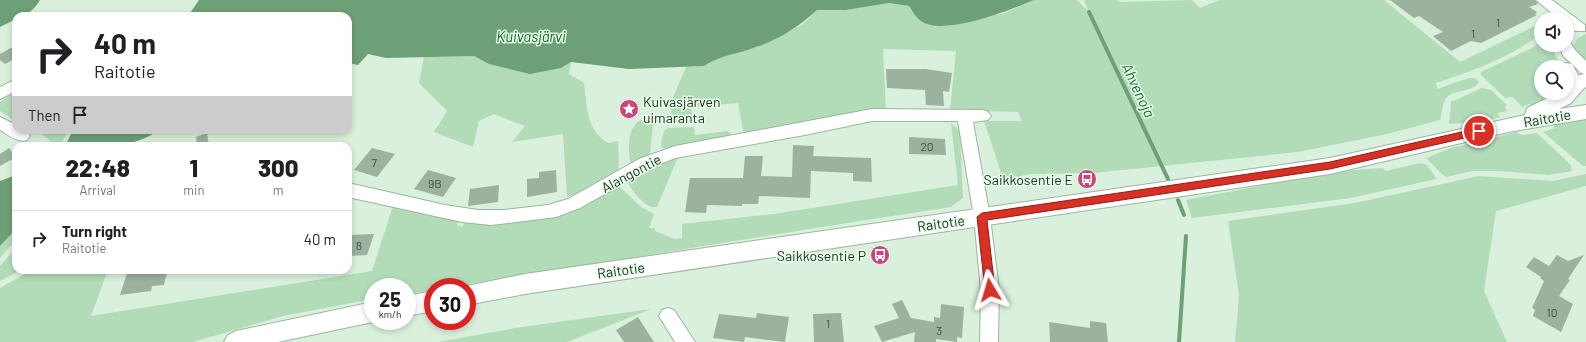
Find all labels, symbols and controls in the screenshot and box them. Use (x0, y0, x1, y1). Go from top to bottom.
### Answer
map controls (1534, 12, 1574, 100)
button: sound (1534, 12, 1574, 52)
house number: 1 (1496, 15, 1500, 29)
text: 40 m (94, 26, 156, 60)
house number: 1 (1471, 26, 1475, 40)
water label: Kuivasjärvi (496, 27, 566, 45)
icon: right (28, 28, 80, 80)
text: Raitotie (94, 60, 156, 82)
water label: Ahvenoja (1119, 60, 1159, 120)
button: search (1534, 60, 1574, 100)
place label: Kuivasjärven uimaranta (643, 93, 721, 126)
place icon: Kuivasjärven uimaranta (618, 98, 640, 120)
icon: arrive (69, 104, 91, 126)
street label: Raitotie (1522, 105, 1572, 131)
text: Then (28, 106, 61, 124)
pin (1462, 114, 1496, 148)
icon: arrive (1468, 120, 1490, 142)
house number: 20 (920, 139, 934, 153)
street label: Alangontie (598, 150, 664, 196)
text: 22:48 (65, 153, 130, 182)
text: 1 (190, 153, 198, 182)
text: 300 (258, 153, 298, 182)
house number: 7 (371, 155, 377, 169)
bus stop icon: Saikkosentie E (1076, 168, 1098, 190)
place label: Saikkosentie E (984, 171, 1073, 188)
house number: 9B (428, 176, 442, 190)
text: Arrival (80, 182, 116, 198)
text: min (183, 182, 204, 198)
text: m (273, 182, 284, 198)
street label: Raitotie (916, 211, 966, 235)
text: Turn right (62, 222, 127, 240)
icon: right (28, 228, 50, 250)
text: 40 m (304, 230, 336, 248)
house number: 8 (356, 238, 362, 252)
text: Raitotie (62, 240, 106, 256)
bus stop icon: Saikkosentie P (869, 244, 891, 266)
place label: Saikkosentie P (777, 247, 866, 264)
street label: Raitotie (596, 258, 646, 282)
position arrow (969, 269, 1011, 311)
speed limit sign: 30 (424, 278, 476, 330)
text: 25 (379, 287, 401, 311)
house number: 10 (1547, 305, 1557, 319)
text: km/h (379, 308, 401, 320)
house number: 1 (826, 316, 830, 330)
house number: 3 (936, 323, 942, 337)

